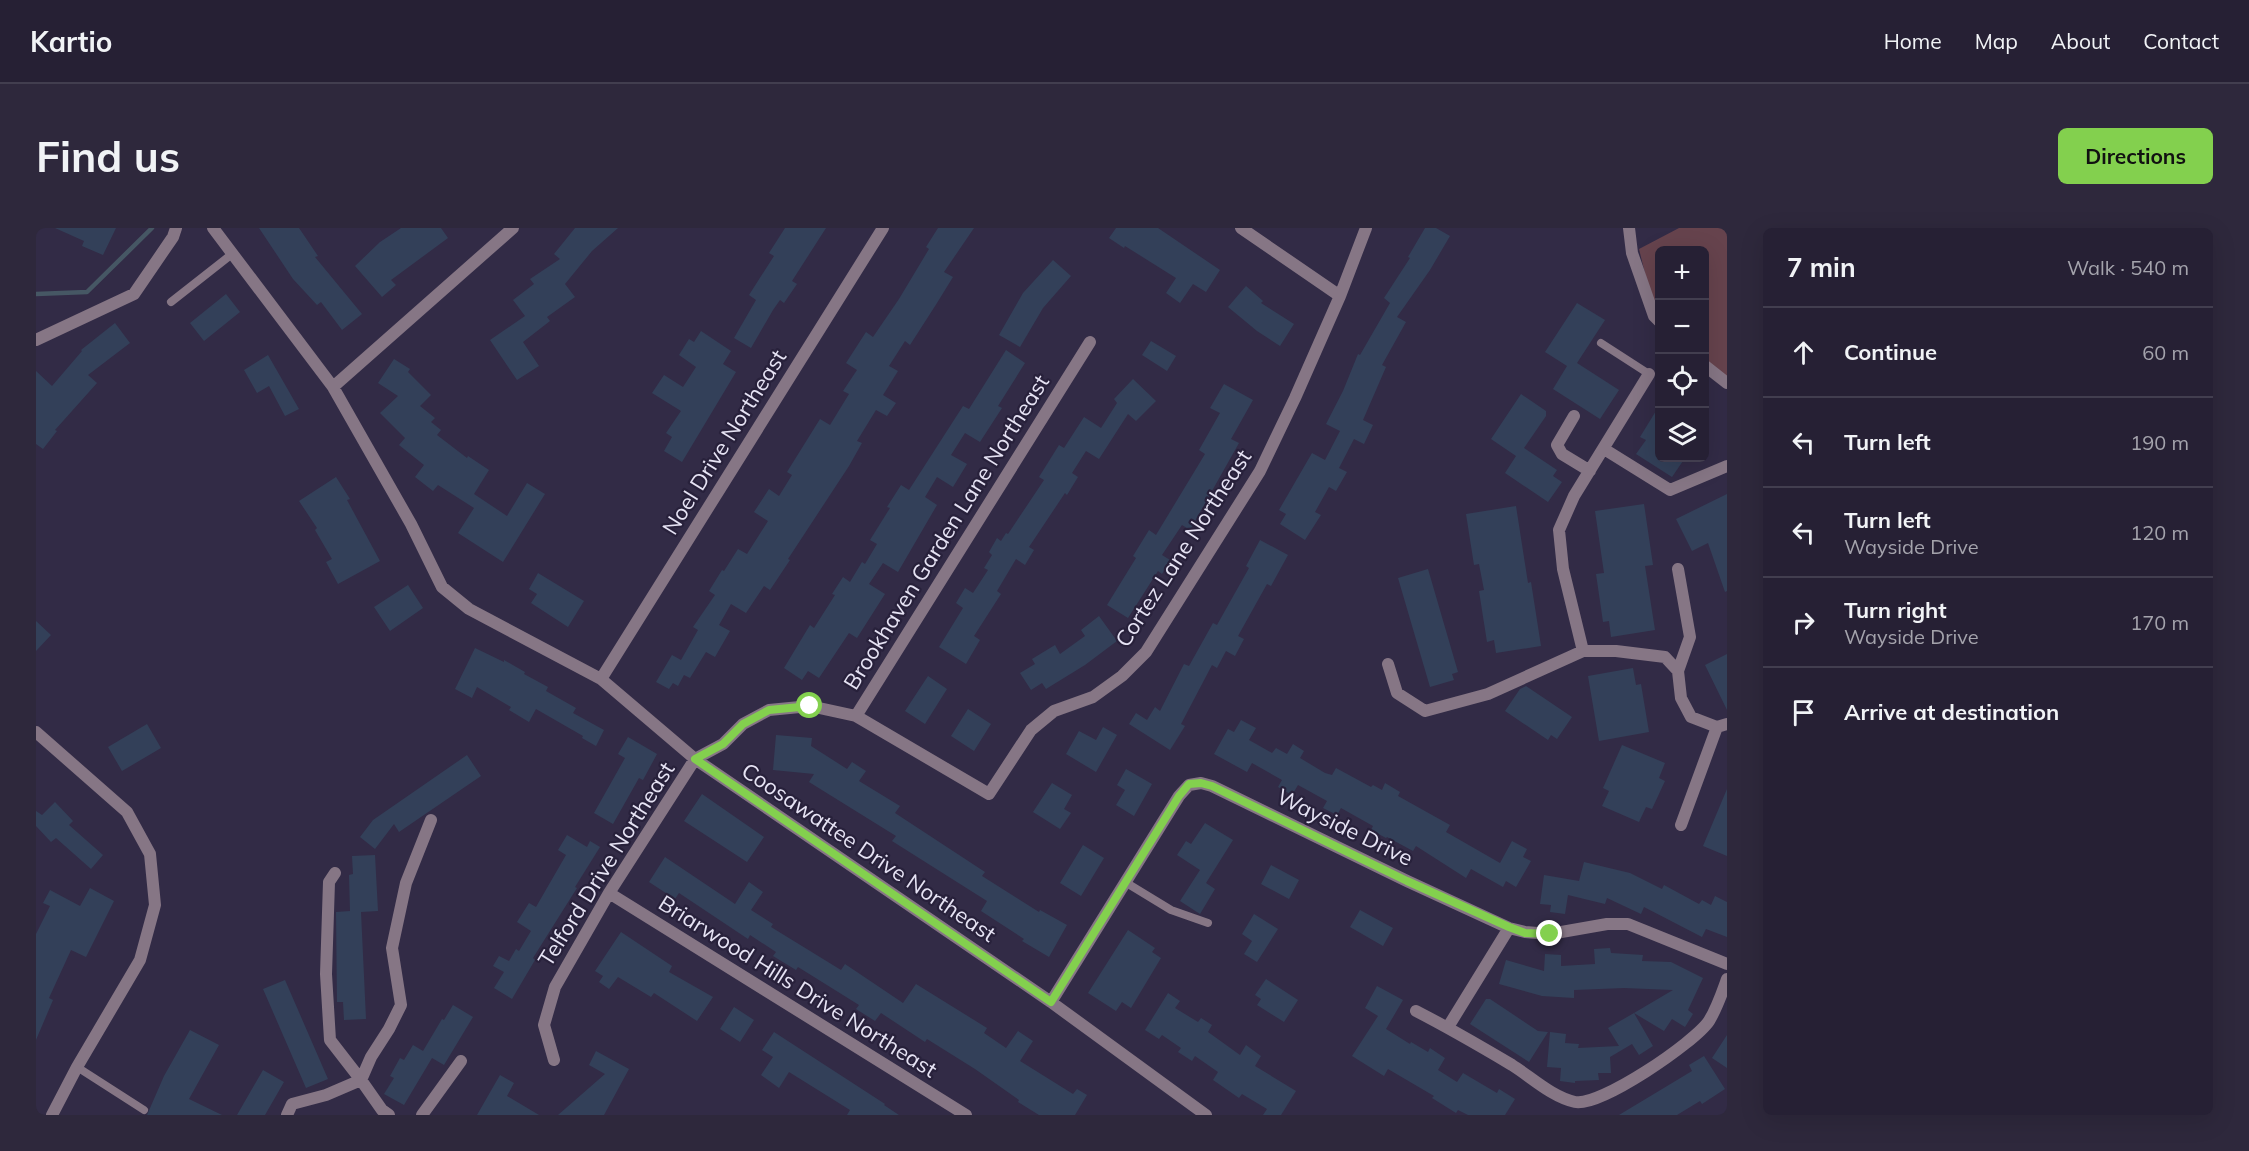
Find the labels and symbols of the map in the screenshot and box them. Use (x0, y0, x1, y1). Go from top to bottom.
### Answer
street label: Noel Drive Northeast (656, 344, 792, 540)
street label: Brookhaven Garden Lane Northeast (837, 369, 1055, 695)
street label: Cortez Lane Northeast (1109, 444, 1257, 652)
route start (796, 692, 822, 718)
street label: Telford Drive Northeast (532, 756, 681, 971)
street label: Coosawattee Drive Northeast (736, 756, 1002, 948)
street label: Wayside Drive (1272, 782, 1418, 872)
street label: Briarwood Hills Drive Northeast (654, 889, 943, 1084)
route end (1536, 920, 1562, 946)

